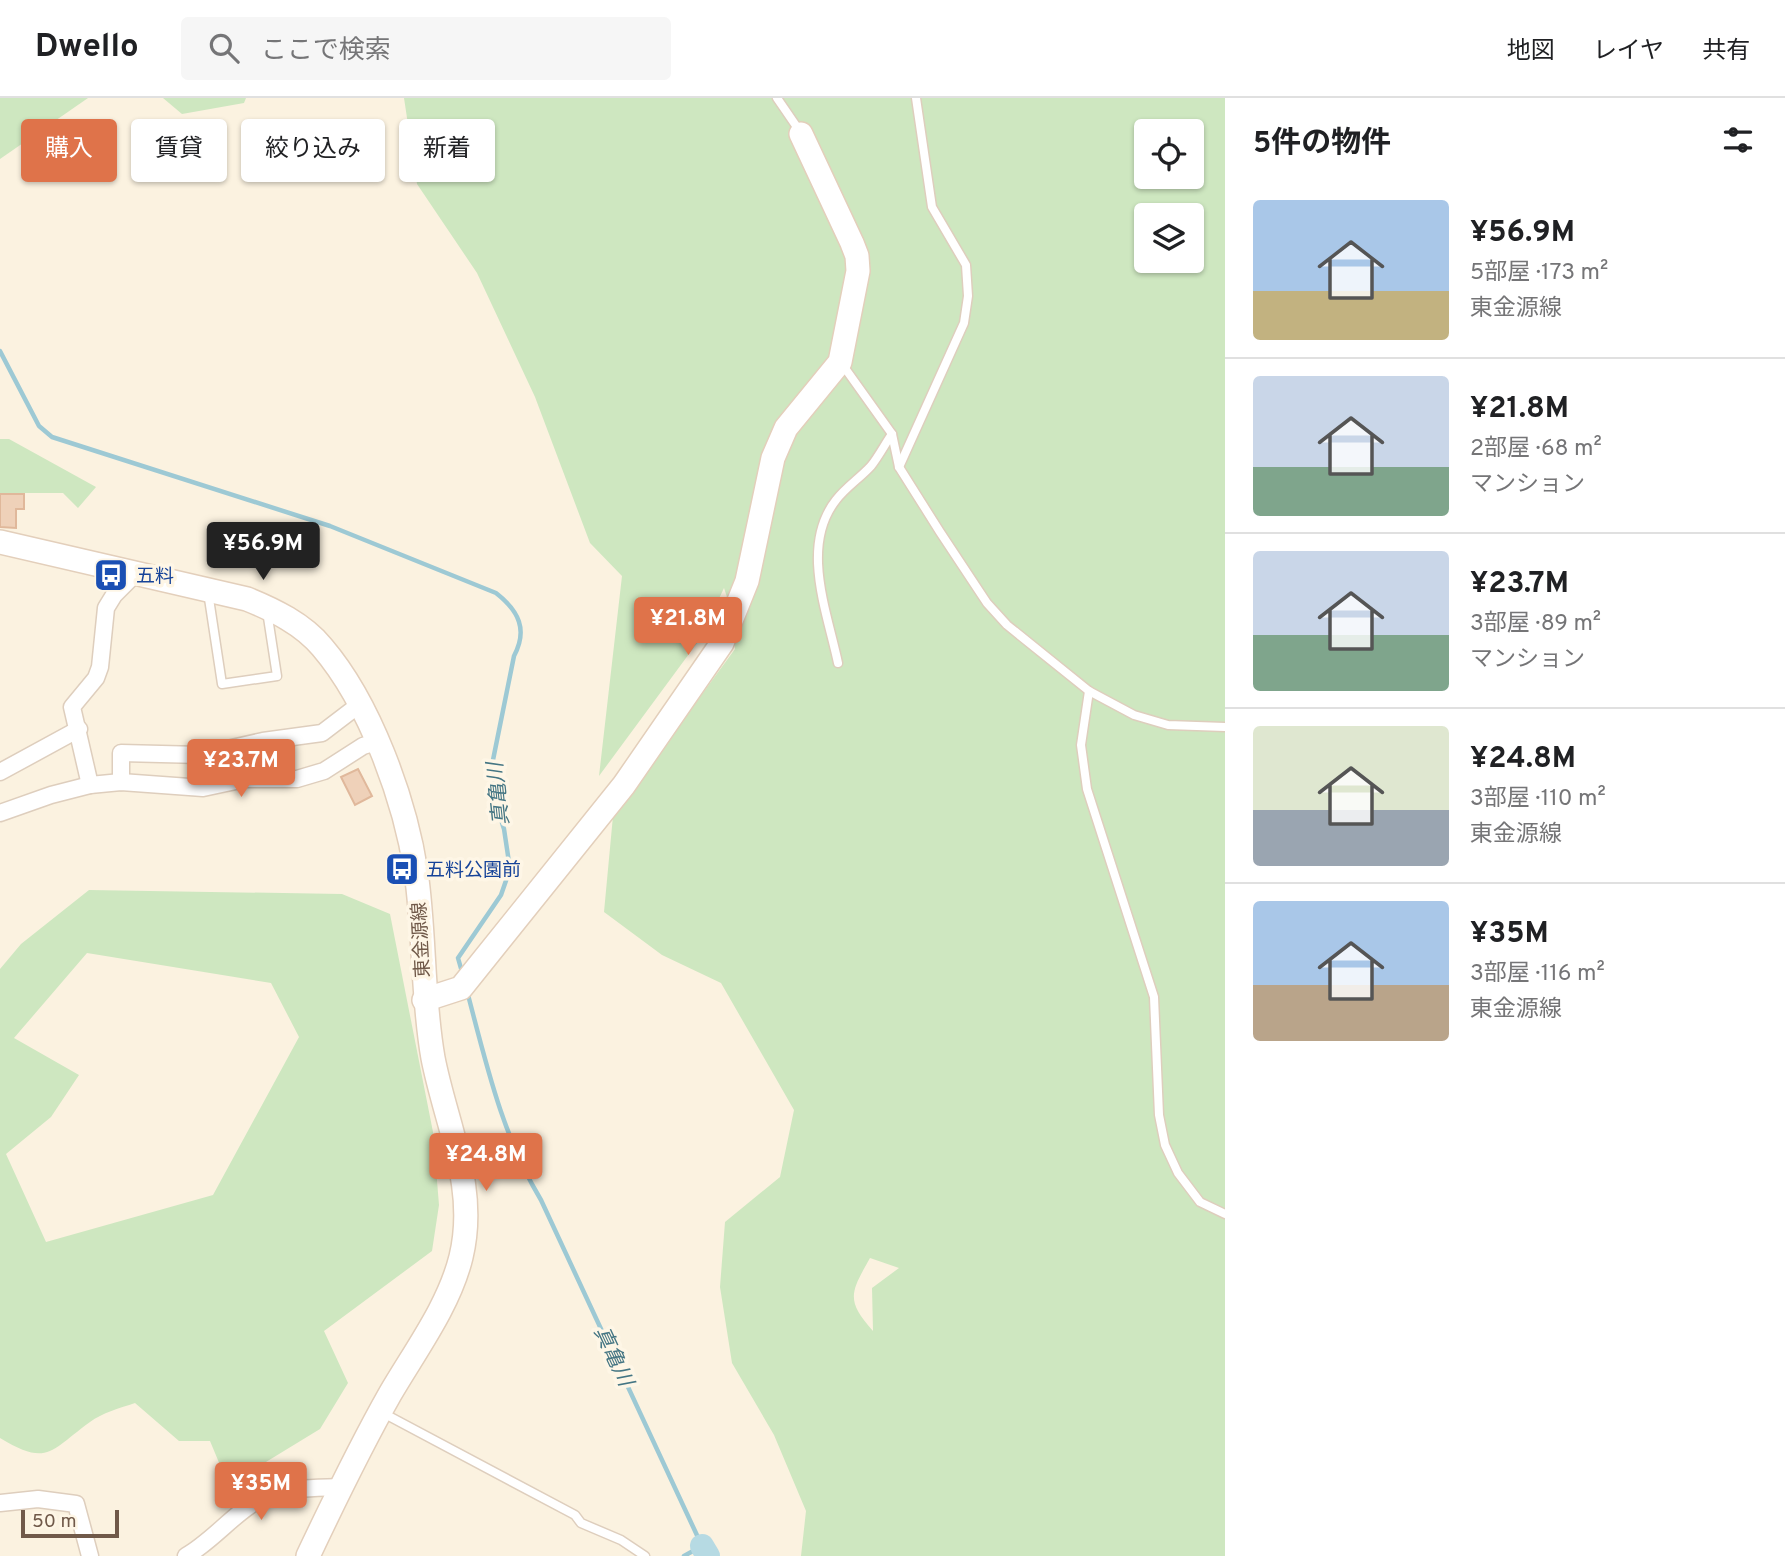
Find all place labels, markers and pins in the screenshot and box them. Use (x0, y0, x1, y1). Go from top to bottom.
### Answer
pin: ¥56.9M (206, 522, 320, 582)
bus stop icon: 五料 (92, 556, 130, 594)
place label: 五料 (136, 565, 174, 589)
pin: ¥21.8M (631, 598, 745, 657)
pin: ¥23.7M (184, 740, 298, 799)
bus stop icon: 五料公園前 (383, 850, 421, 888)
place label: 五料公園前 (426, 859, 521, 883)
pin: ¥24.8M (429, 1134, 543, 1193)
pin: ¥35M (220, 1462, 302, 1522)

